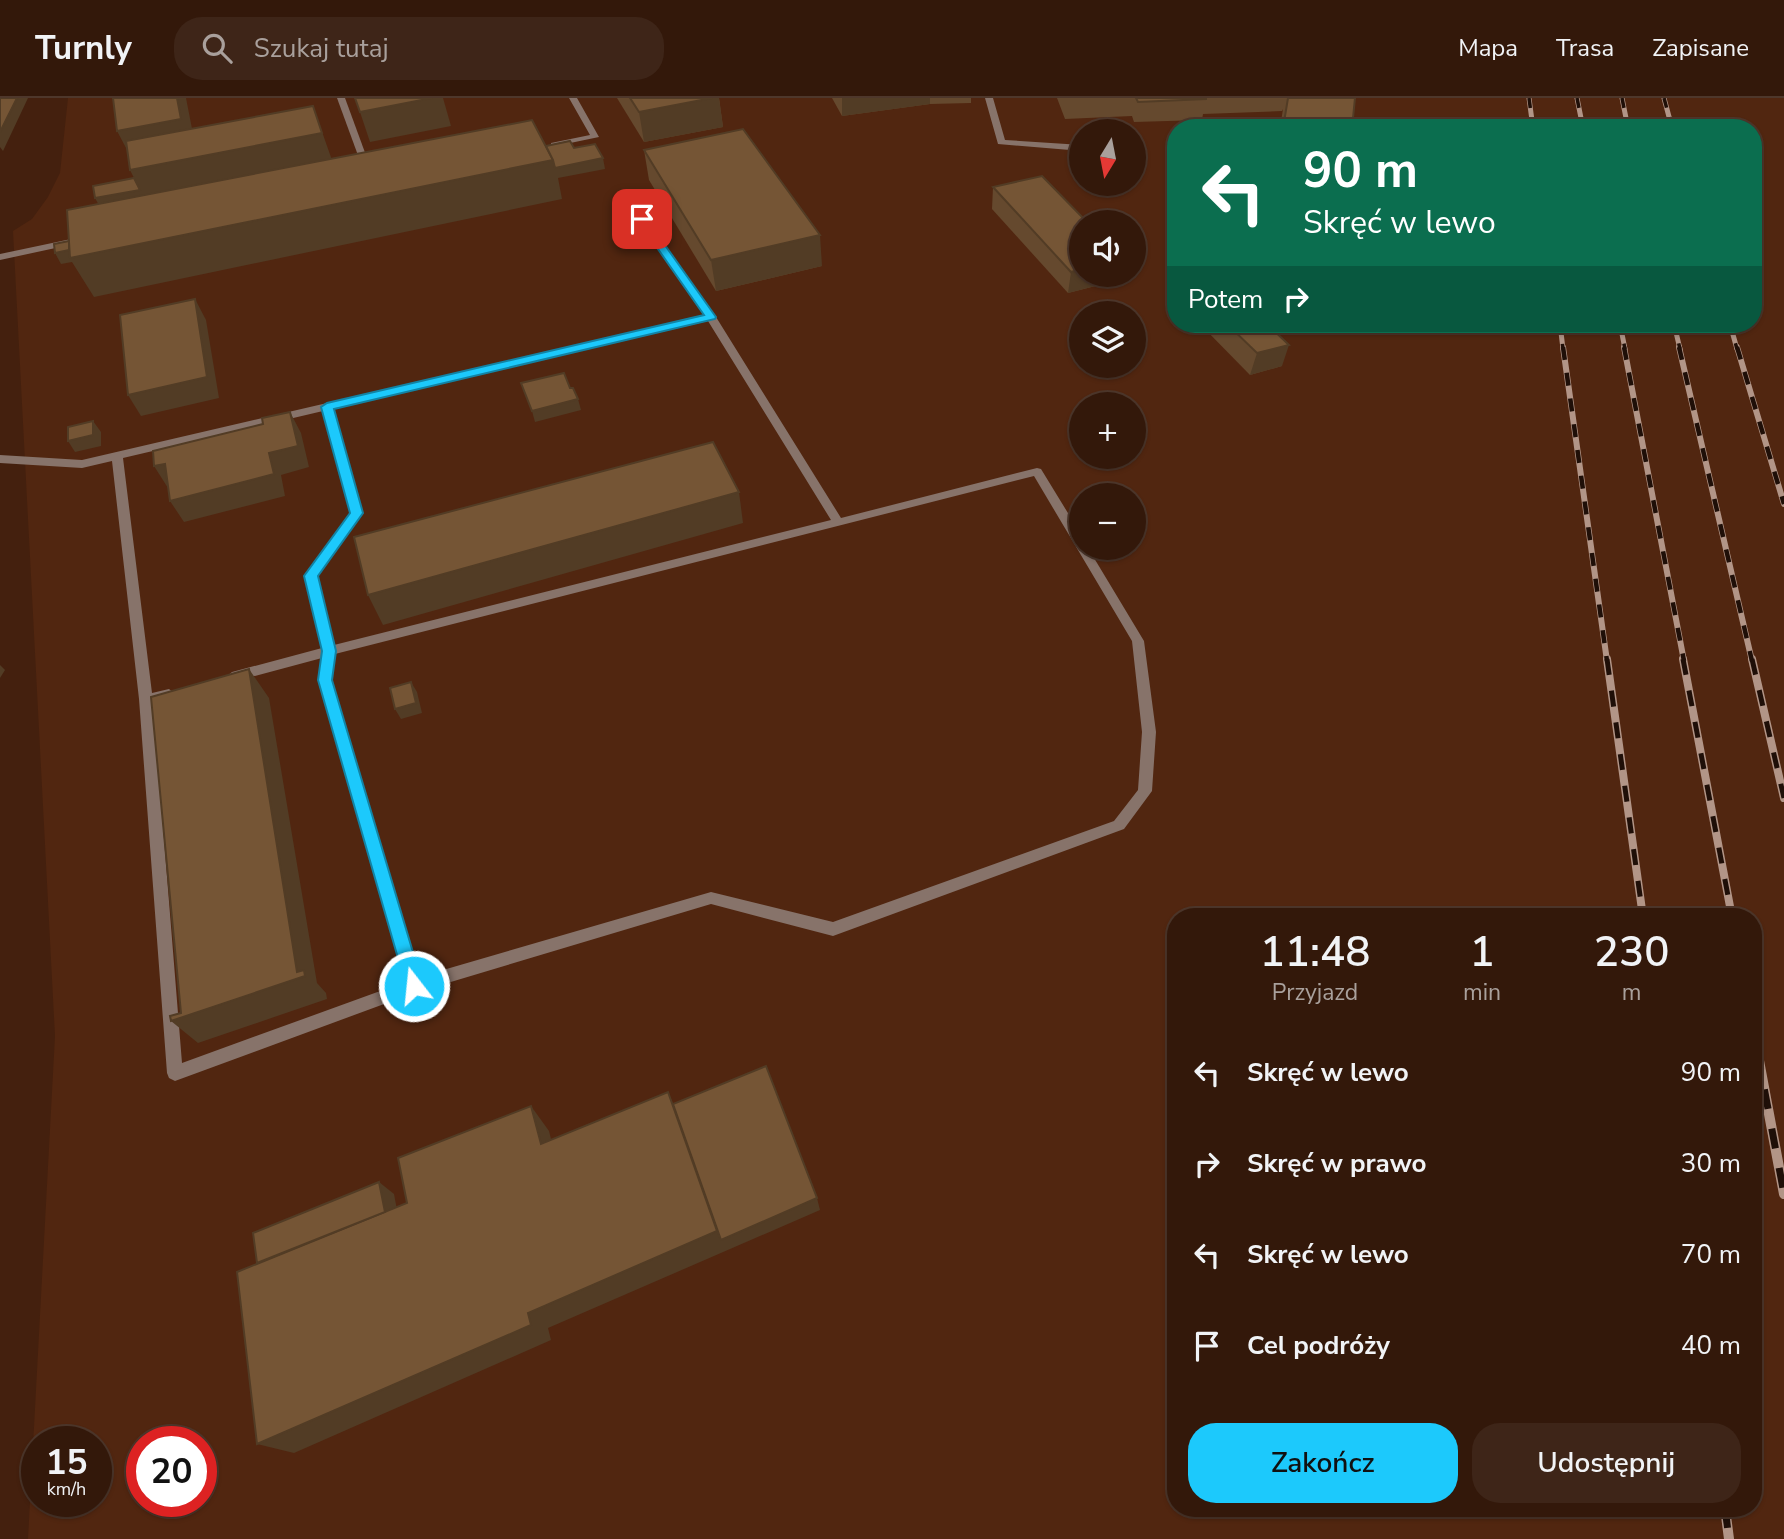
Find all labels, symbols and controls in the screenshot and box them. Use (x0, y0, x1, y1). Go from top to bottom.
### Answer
search box (174, 17, 664, 80)
text: Turnly (35, 26, 132, 71)
icon: search (198, 29, 236, 67)
text: Szukaj tutaj (254, 31, 389, 66)
text: Mapa (1458, 32, 1518, 64)
text: Trasa (1556, 32, 1614, 64)
text: Zapisane (1652, 32, 1749, 64)
north arrow (1069, 119, 1146, 196)
map controls (1069, 119, 1146, 560)
text: 90 m (1303, 137, 1418, 204)
icon: left (1188, 147, 1279, 238)
pin (612, 189, 672, 249)
icon: arrive (623, 200, 661, 238)
text: Skręć w lewo (1303, 201, 1496, 244)
button: sound (1069, 210, 1146, 287)
icon: right (1277, 280, 1315, 318)
text: Potem (1188, 282, 1263, 317)
button: layers (1069, 301, 1146, 378)
button: + (1069, 392, 1146, 469)
button: − (1069, 483, 1146, 560)
text: 11:48 (1260, 924, 1370, 981)
text: 1 (1469, 924, 1495, 981)
text: 230 (1594, 924, 1669, 981)
position arrow (377, 949, 451, 1023)
text: Przyjazd (1272, 977, 1358, 1008)
text: min (1463, 977, 1501, 1008)
text: m (1622, 977, 1641, 1008)
icon: left (1188, 1054, 1226, 1092)
text: Skręć w lewo (1247, 1055, 1409, 1090)
text: 90 m (1681, 1055, 1741, 1090)
icon: right (1188, 1145, 1226, 1183)
text: Skręć w prawo (1247, 1146, 1427, 1181)
text: 30 m (1681, 1146, 1741, 1181)
icon: left (1188, 1236, 1226, 1274)
text: Skręć w lewo (1247, 1237, 1409, 1272)
text: 70 m (1681, 1237, 1741, 1272)
icon: arrive (1188, 1327, 1226, 1365)
text: Cel podróży (1247, 1328, 1390, 1363)
text: 40 m (1681, 1328, 1741, 1363)
button: Zakończ (1188, 1423, 1458, 1503)
button: Udostępnij (1472, 1423, 1741, 1503)
speed limit sign: 20 (126, 1426, 217, 1517)
text: 15 (45, 1439, 88, 1486)
text: km/h (47, 1477, 86, 1501)

